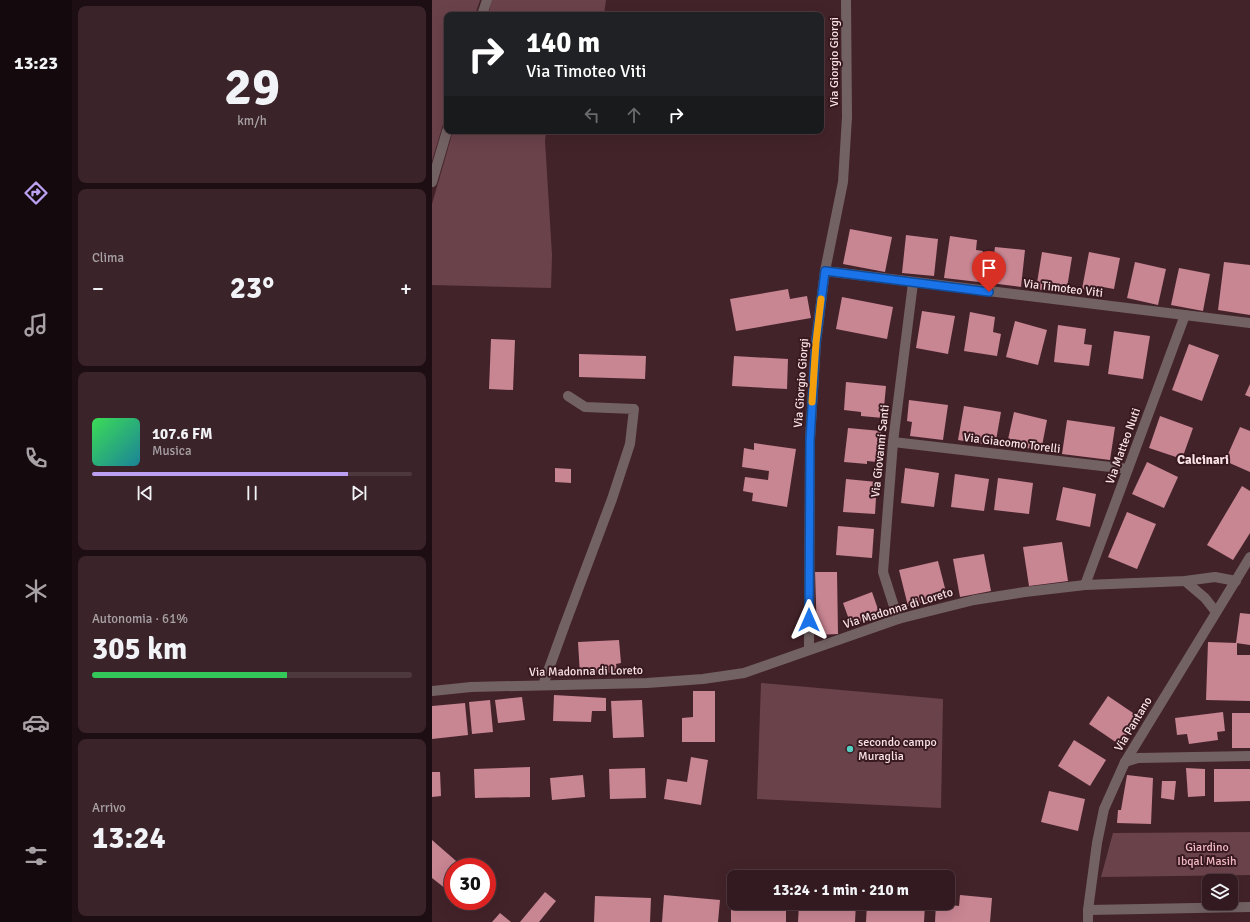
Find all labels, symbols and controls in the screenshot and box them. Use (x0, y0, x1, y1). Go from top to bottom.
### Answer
street label: Via Giorgio Giorgi (827, 17, 842, 107)
text: 140 m (526, 26, 600, 60)
icon: right (460, 28, 512, 80)
text: 13:23 (14, 52, 58, 74)
text: 29 (224, 55, 280, 119)
text: Via Timoteo Viti (526, 60, 647, 82)
icon: left (581, 104, 603, 126)
icon: ahead (623, 104, 645, 126)
icon: right (665, 104, 687, 126)
text: km/h (237, 113, 267, 129)
icon: directions (22, 179, 50, 207)
text: Clima (92, 250, 124, 266)
pin (972, 251, 1006, 292)
icon: arrive (978, 257, 1000, 279)
text: 23° (230, 270, 274, 307)
text: − (92, 275, 104, 302)
text: + (400, 275, 412, 302)
street label: Via Timoteo Viti (1022, 276, 1104, 301)
icon: music (22, 311, 50, 339)
street label: Via Giorgio Giorgi (791, 338, 812, 428)
street label: Via Giovanni Santi (868, 404, 893, 498)
street label: Via Matteo Nuti (1103, 406, 1144, 486)
text: 107.6 FM (152, 425, 213, 443)
street label: Via Giacomo Torelli (963, 430, 1061, 457)
text: Musica (152, 443, 192, 459)
icon: phone (22, 444, 50, 472)
district label: Calcinari (1177, 452, 1229, 468)
icon: previous (134, 482, 156, 504)
icon: pause (241, 482, 263, 504)
icon: next (348, 482, 370, 504)
icon: climate (22, 577, 50, 605)
street label: Via Madonna di Loreto (841, 585, 955, 632)
position arrow (788, 599, 830, 641)
text: Autonomia · 61% (92, 611, 188, 627)
text: 305 km (92, 631, 187, 668)
street label: Via Madonna di Loreto (529, 663, 643, 680)
street label: Via Pantano (1111, 694, 1156, 754)
icon: car (22, 709, 50, 737)
place label: secondo campo Muraglia (858, 735, 937, 764)
marker: secondo campo Muraglia (845, 744, 855, 754)
text: Arrivo (92, 800, 126, 816)
text: 13:24 (92, 820, 166, 857)
park label: Giardino Ibqal Masih (1177, 840, 1237, 869)
icon: filters (22, 842, 50, 870)
speed limit sign: 30 (444, 858, 496, 910)
map controls (1202, 874, 1238, 910)
button: layers (1202, 874, 1238, 910)
text: 13:24 · 1 min · 210 m (773, 881, 909, 899)

